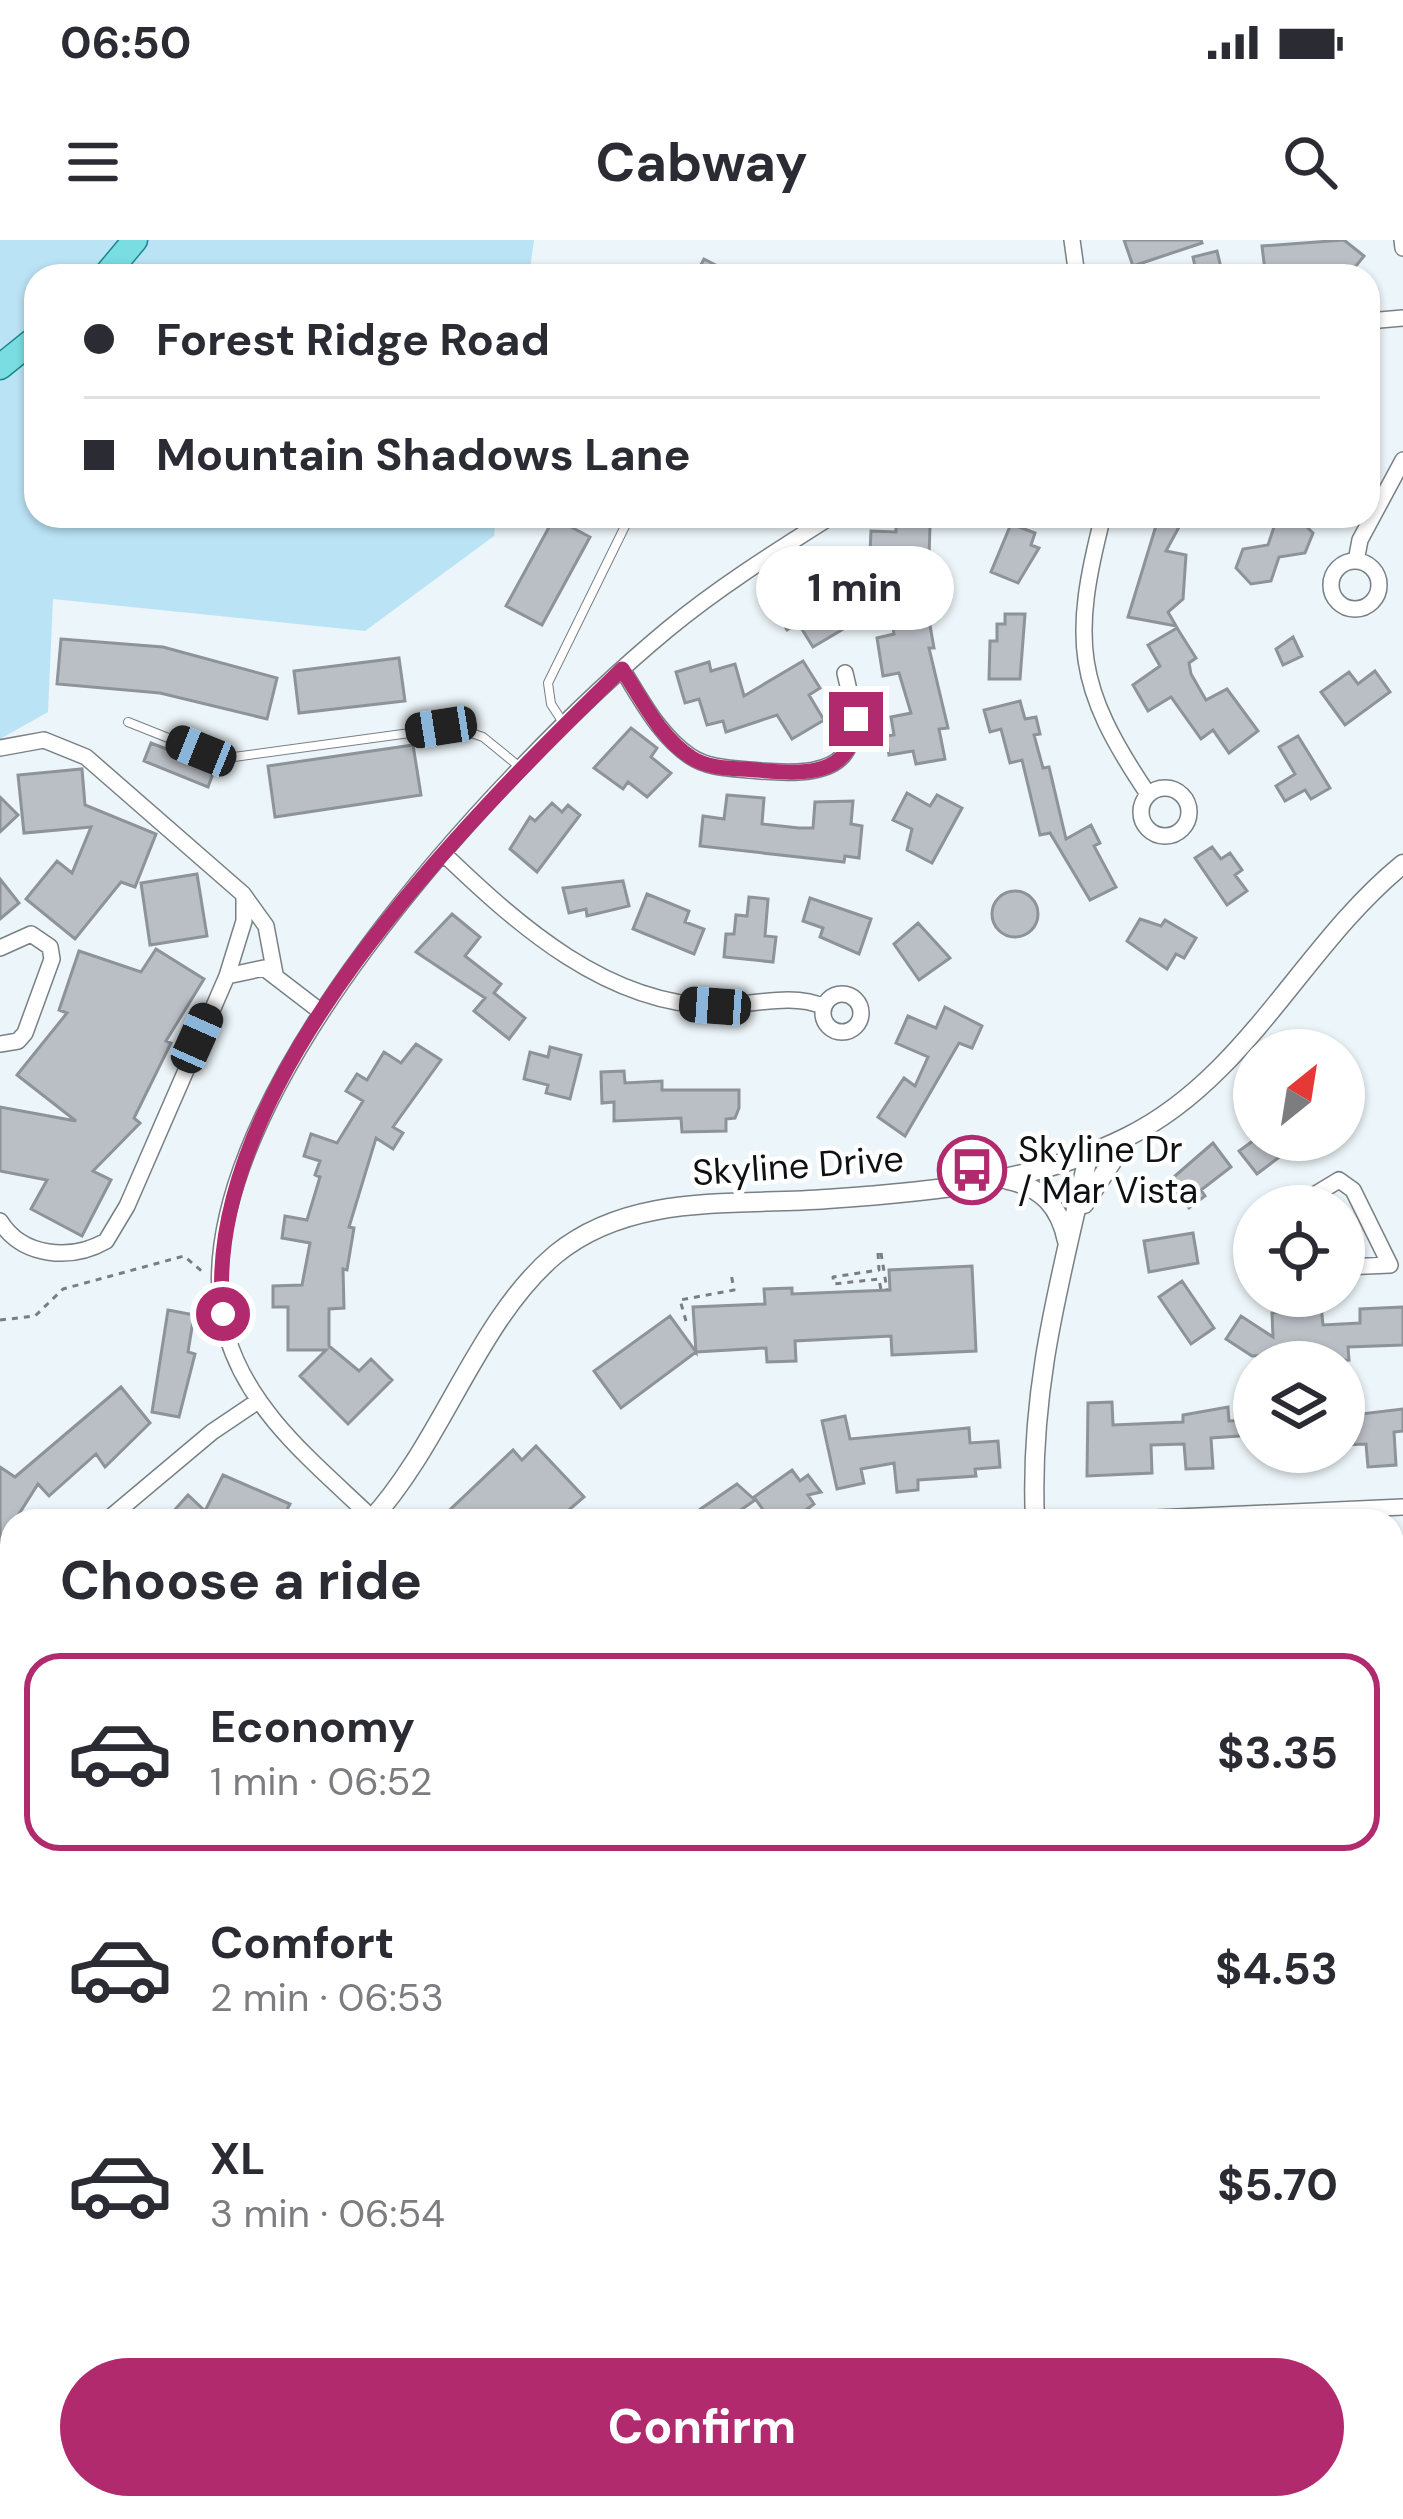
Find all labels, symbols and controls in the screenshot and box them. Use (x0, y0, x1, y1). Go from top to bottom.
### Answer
text: 06:50 (60, 13, 191, 72)
text: Cabway (595, 127, 808, 198)
icon: menu (60, 129, 126, 195)
icon: search (1277, 129, 1343, 195)
text: Forest Ridge Road (156, 310, 550, 369)
text: Mountain Shadows Lane (156, 425, 691, 484)
callout: 1 min (757, 545, 955, 629)
text: 1 min (808, 562, 902, 613)
route end (829, 692, 883, 746)
car (403, 704, 479, 750)
car (161, 721, 241, 781)
car (678, 986, 752, 1026)
car (166, 998, 228, 1078)
north arrow (1233, 1029, 1365, 1161)
map controls (1233, 1029, 1365, 1473)
place label: Skyline Dr / Mar Vista (1018, 1126, 1198, 1214)
street label: Skyline Drive (691, 1135, 905, 1196)
bus stop icon: Skyline Dr / Mar Vista (937, 1135, 1007, 1205)
button: locate (1233, 1185, 1365, 1317)
route start (196, 1287, 250, 1341)
button: layers (1233, 1341, 1365, 1473)
text: Choose a ride (60, 1545, 422, 1616)
text: Economy (210, 1697, 415, 1756)
icon: car (66, 1698, 174, 1806)
text: $3.35 (1217, 1723, 1338, 1782)
text: 1 min · 06:52 (210, 1756, 432, 1807)
text: Comfort (210, 1913, 394, 1972)
icon: car (66, 1914, 174, 2022)
text: $4.53 (1215, 1939, 1338, 1998)
text: 2 min · 06:53 (210, 1972, 444, 2023)
text: XL (210, 2129, 265, 2188)
icon: car (66, 2130, 174, 2238)
text: $5.70 (1217, 2155, 1338, 2214)
text: 3 min · 06:54 (210, 2188, 445, 2239)
button: Confirm (60, 2358, 1344, 2496)

